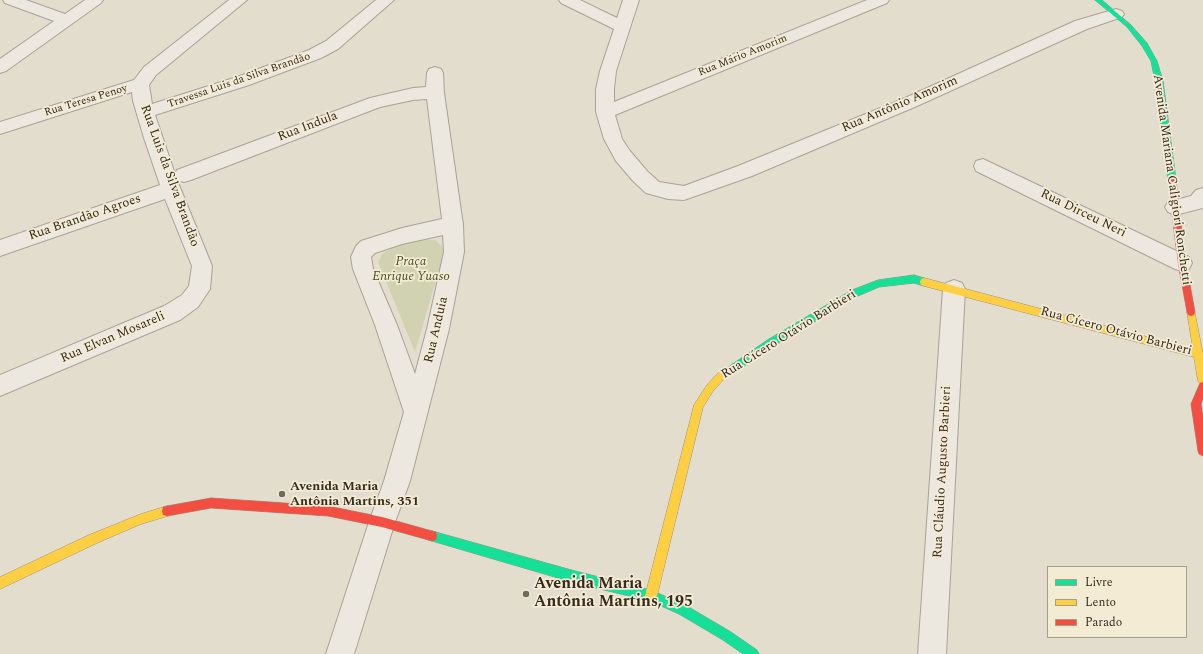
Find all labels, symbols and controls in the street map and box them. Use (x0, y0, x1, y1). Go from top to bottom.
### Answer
street label: Rua Mário Amorim (697, 32, 789, 80)
street label: Travessa Luis da Silva Brandão (166, 50, 312, 112)
street label: Rua Antônio Amorim (840, 73, 960, 137)
street label: Avenida Mariana Caligiori Ronchetti (1148, 74, 1194, 286)
street label: Rua Teresa Penoy (43, 82, 129, 120)
street label: Rua Luis da Silva Brandão (136, 103, 202, 249)
street label: Rua Indula (276, 108, 340, 146)
street label: Rua Dirceu Neri (1037, 186, 1129, 242)
street label: Rua Brandão Agroes (27, 191, 143, 245)
park label: Praça Enrique Yuaso (372, 254, 450, 285)
street label: Rua Cícero Otávio Barbieri (719, 287, 859, 383)
street label: Rua Anduia (422, 295, 452, 365)
street label: Rua Cícero Otávio Barbieri (1039, 304, 1193, 360)
street label: Rua Elvan Mosareli (58, 309, 168, 367)
street label: Rua Cláudio Augusto Barbieri (931, 385, 955, 559)
place label: Avenida Maria Antônia Martins, 351 (290, 479, 419, 510)
marker: Avenida Maria Antônia Martins, 351 (277, 489, 287, 499)
legend (1047, 566, 1187, 638)
text: Livre (1085, 573, 1113, 592)
place label: Avenida Maria Antônia Martins, 195 (534, 575, 693, 613)
marker: Avenida Maria Antônia Martins, 195 (521, 589, 531, 599)
text: Lento (1085, 593, 1116, 612)
text: Parado (1085, 613, 1122, 632)

